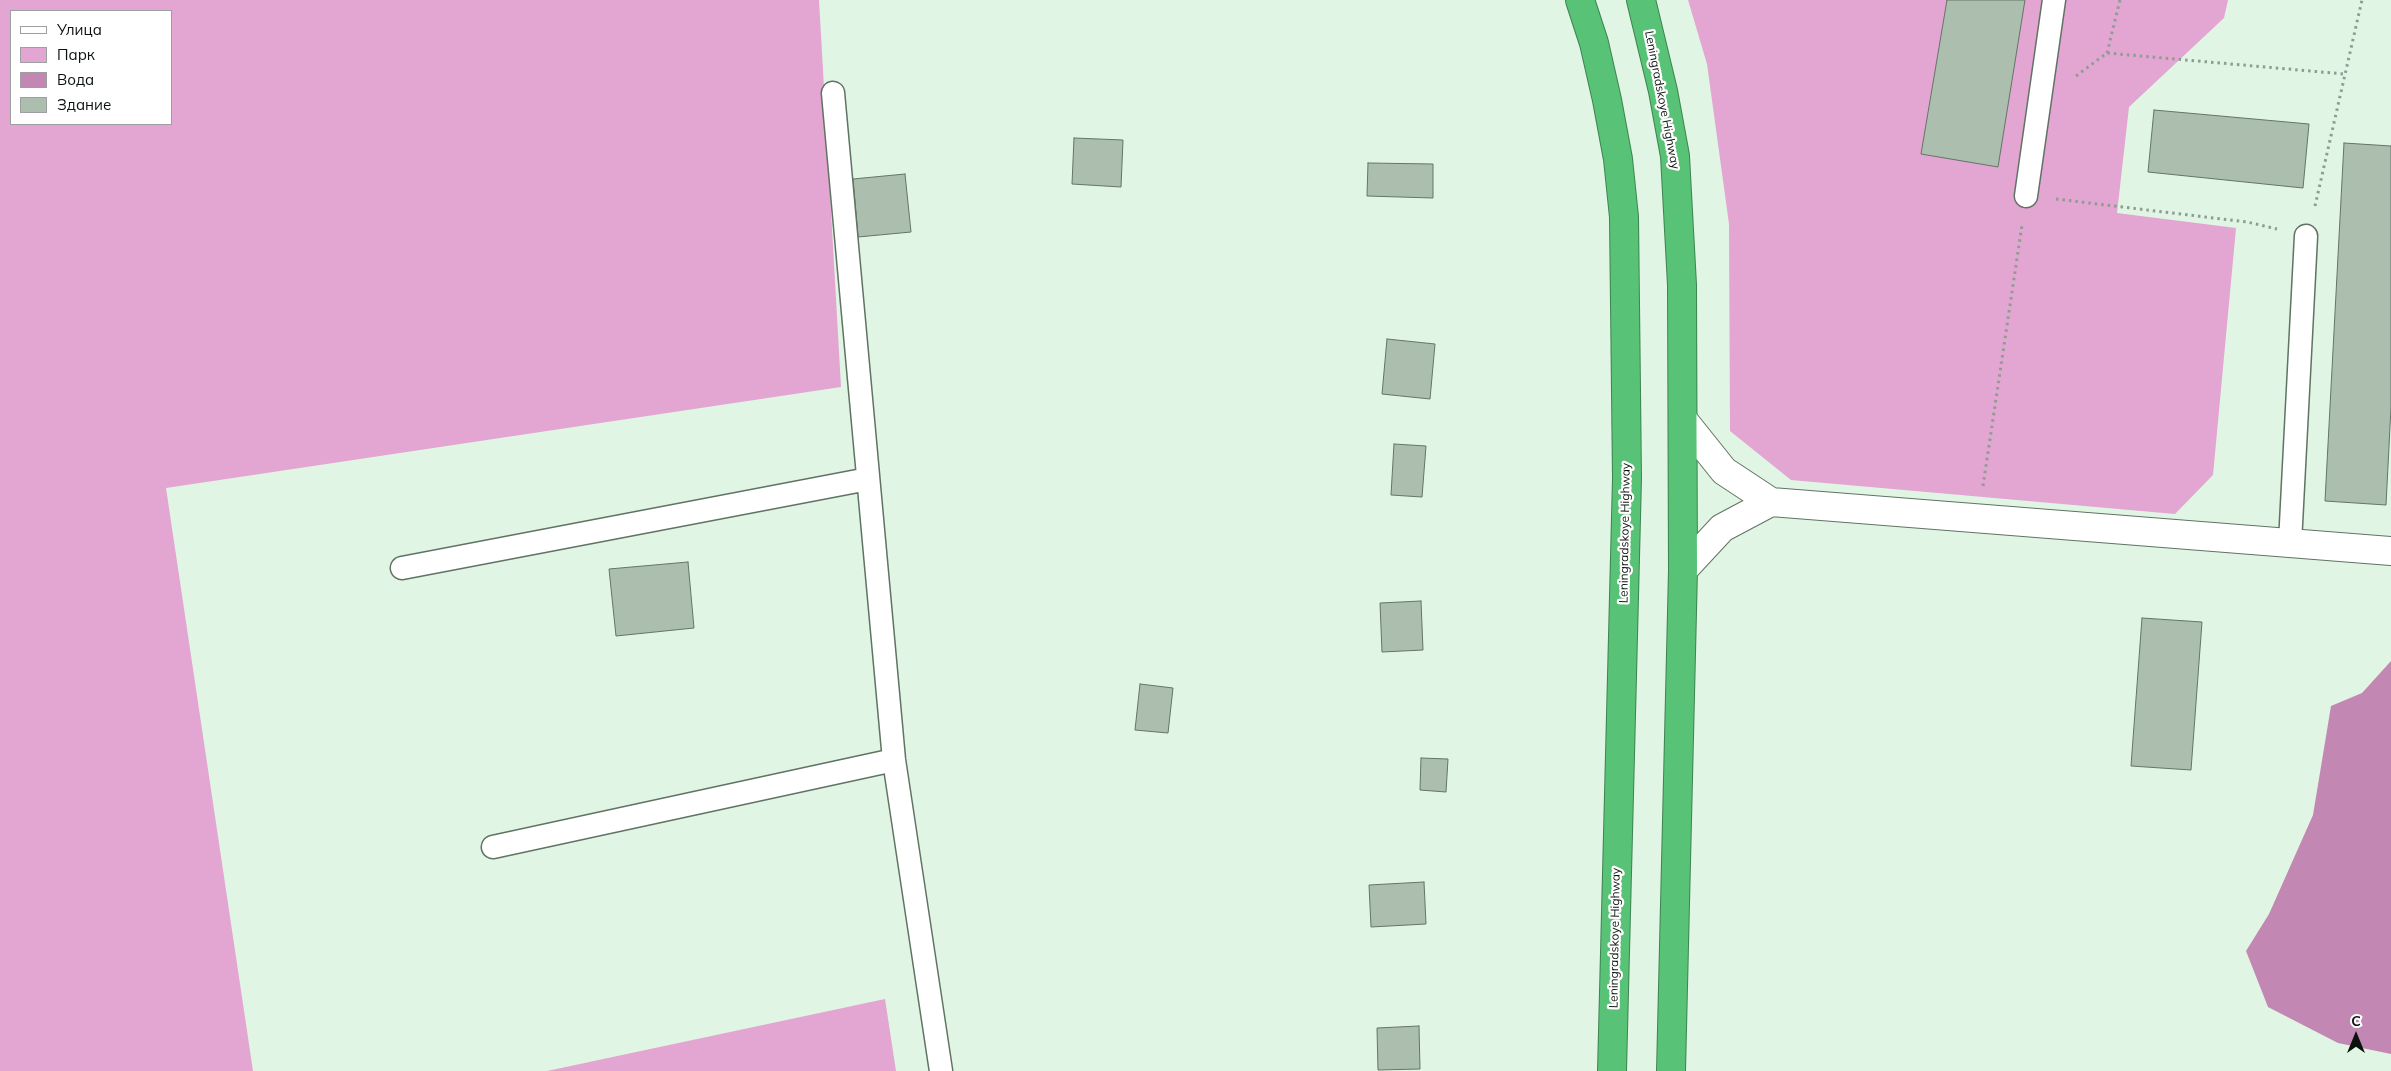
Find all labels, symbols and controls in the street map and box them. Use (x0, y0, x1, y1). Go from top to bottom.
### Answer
legend (10, 10, 172, 125)
text: Улица (57, 20, 102, 39)
street label: Leningradskoye Highway (1642, 30, 1682, 170)
text: Парк (57, 45, 95, 64)
text: Вода (57, 70, 94, 89)
text: Здание (57, 95, 111, 114)
street label: Leningradskoye Highway (1617, 463, 1633, 603)
street label: Leningradskoye Highway (1607, 868, 1623, 1008)
north arrow (2331, 1011, 2381, 1061)
text: С (2351, 1012, 2361, 1030)

